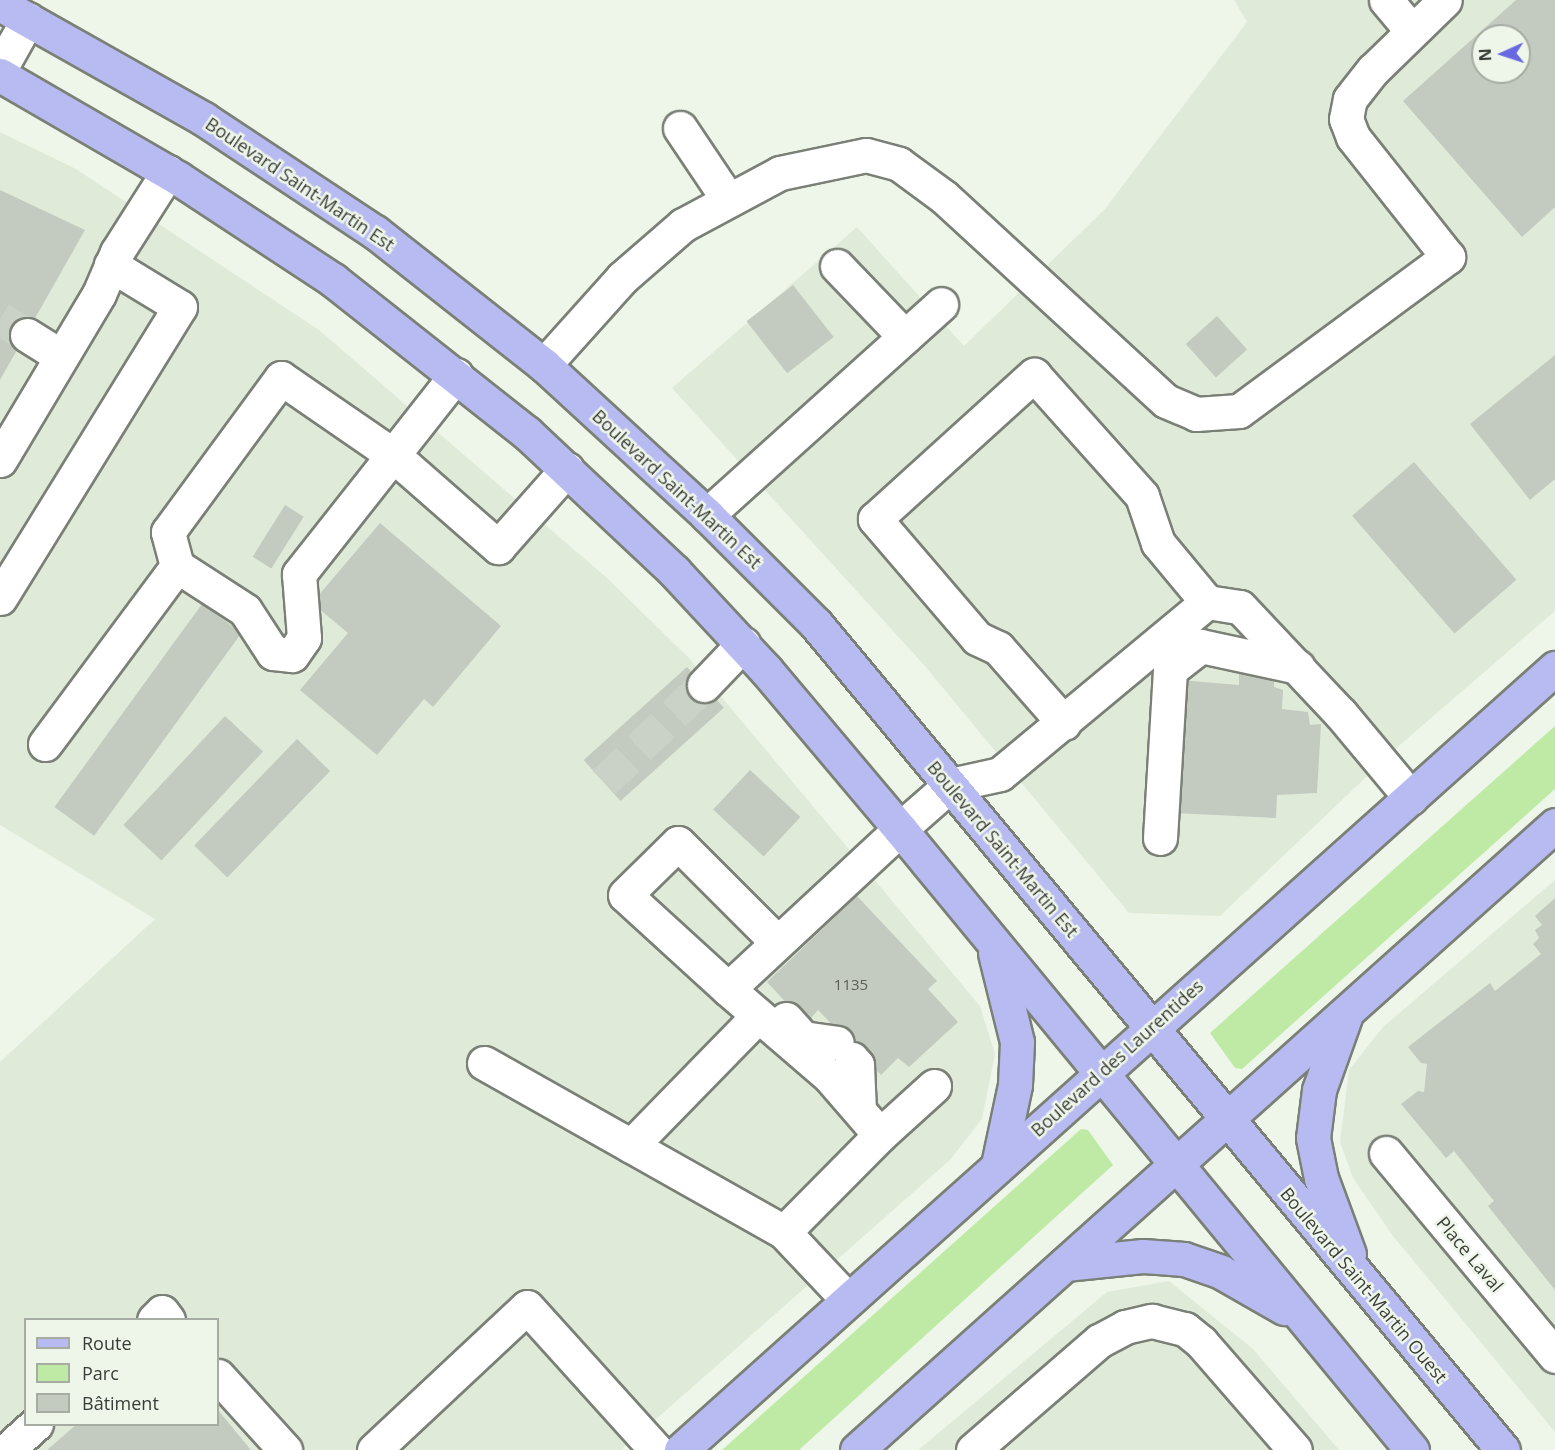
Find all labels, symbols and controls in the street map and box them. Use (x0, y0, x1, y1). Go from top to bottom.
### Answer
north arrow (1471, 24, 1531, 84)
text: N (1474, 48, 1496, 62)
street label: Boulevard Saint-Martin Est (201, 113, 399, 255)
street label: Boulevard Saint-Martin Est (588, 405, 766, 573)
street label: Boulevard Saint-Martin Est (923, 757, 1083, 941)
street label: Boulevard des Laurentides (1026, 975, 1208, 1141)
house number: 1135 (834, 976, 868, 994)
street label: Boulevard Saint-Martin Ouest (1276, 1183, 1452, 1387)
street label: Place Laval (1432, 1212, 1508, 1296)
legend (24, 1318, 219, 1426)
text: Route (82, 1331, 132, 1355)
text: Parc (82, 1361, 119, 1385)
text: Bâtiment (82, 1391, 159, 1415)

